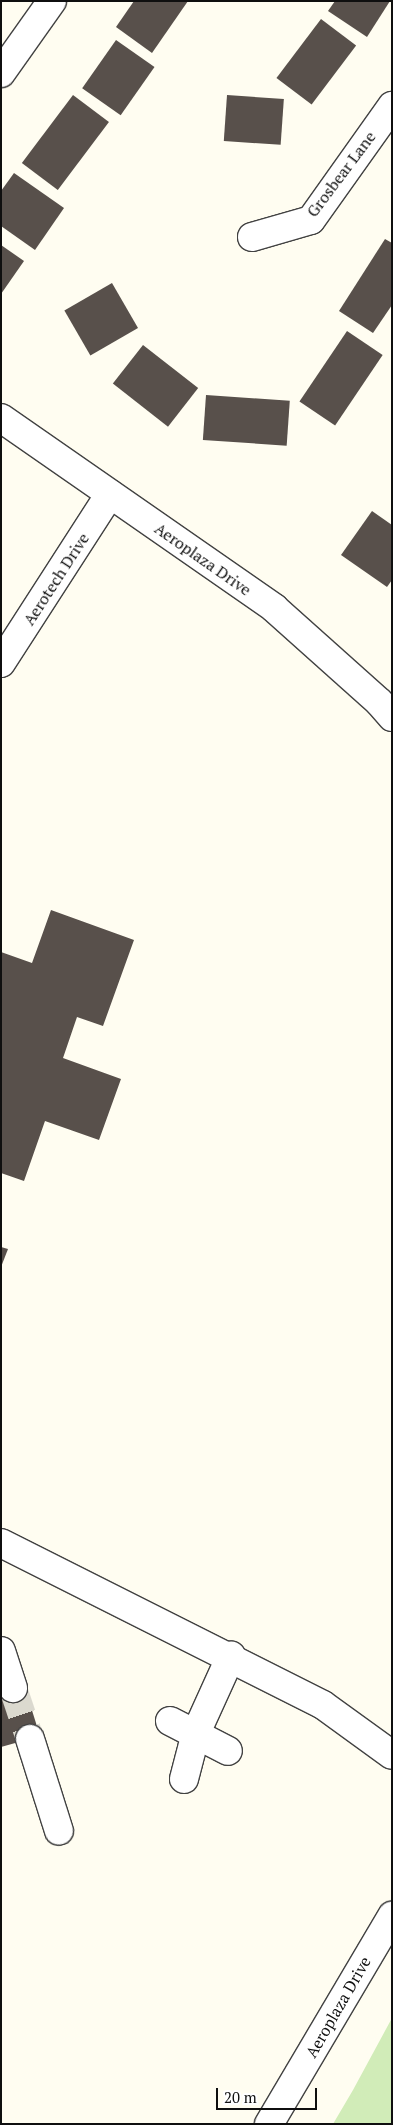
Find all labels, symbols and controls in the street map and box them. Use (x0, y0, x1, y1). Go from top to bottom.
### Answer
street label: Grosbear Lane (303, 127, 379, 221)
street label: Aeroplaza Drive (151, 519, 255, 599)
street label: Aerotech Drive (19, 529, 93, 629)
street label: Aeroplaza Drive (301, 1953, 375, 2061)
scale bar (218, 2078, 319, 2110)
text: 20 m (224, 2087, 257, 2107)

